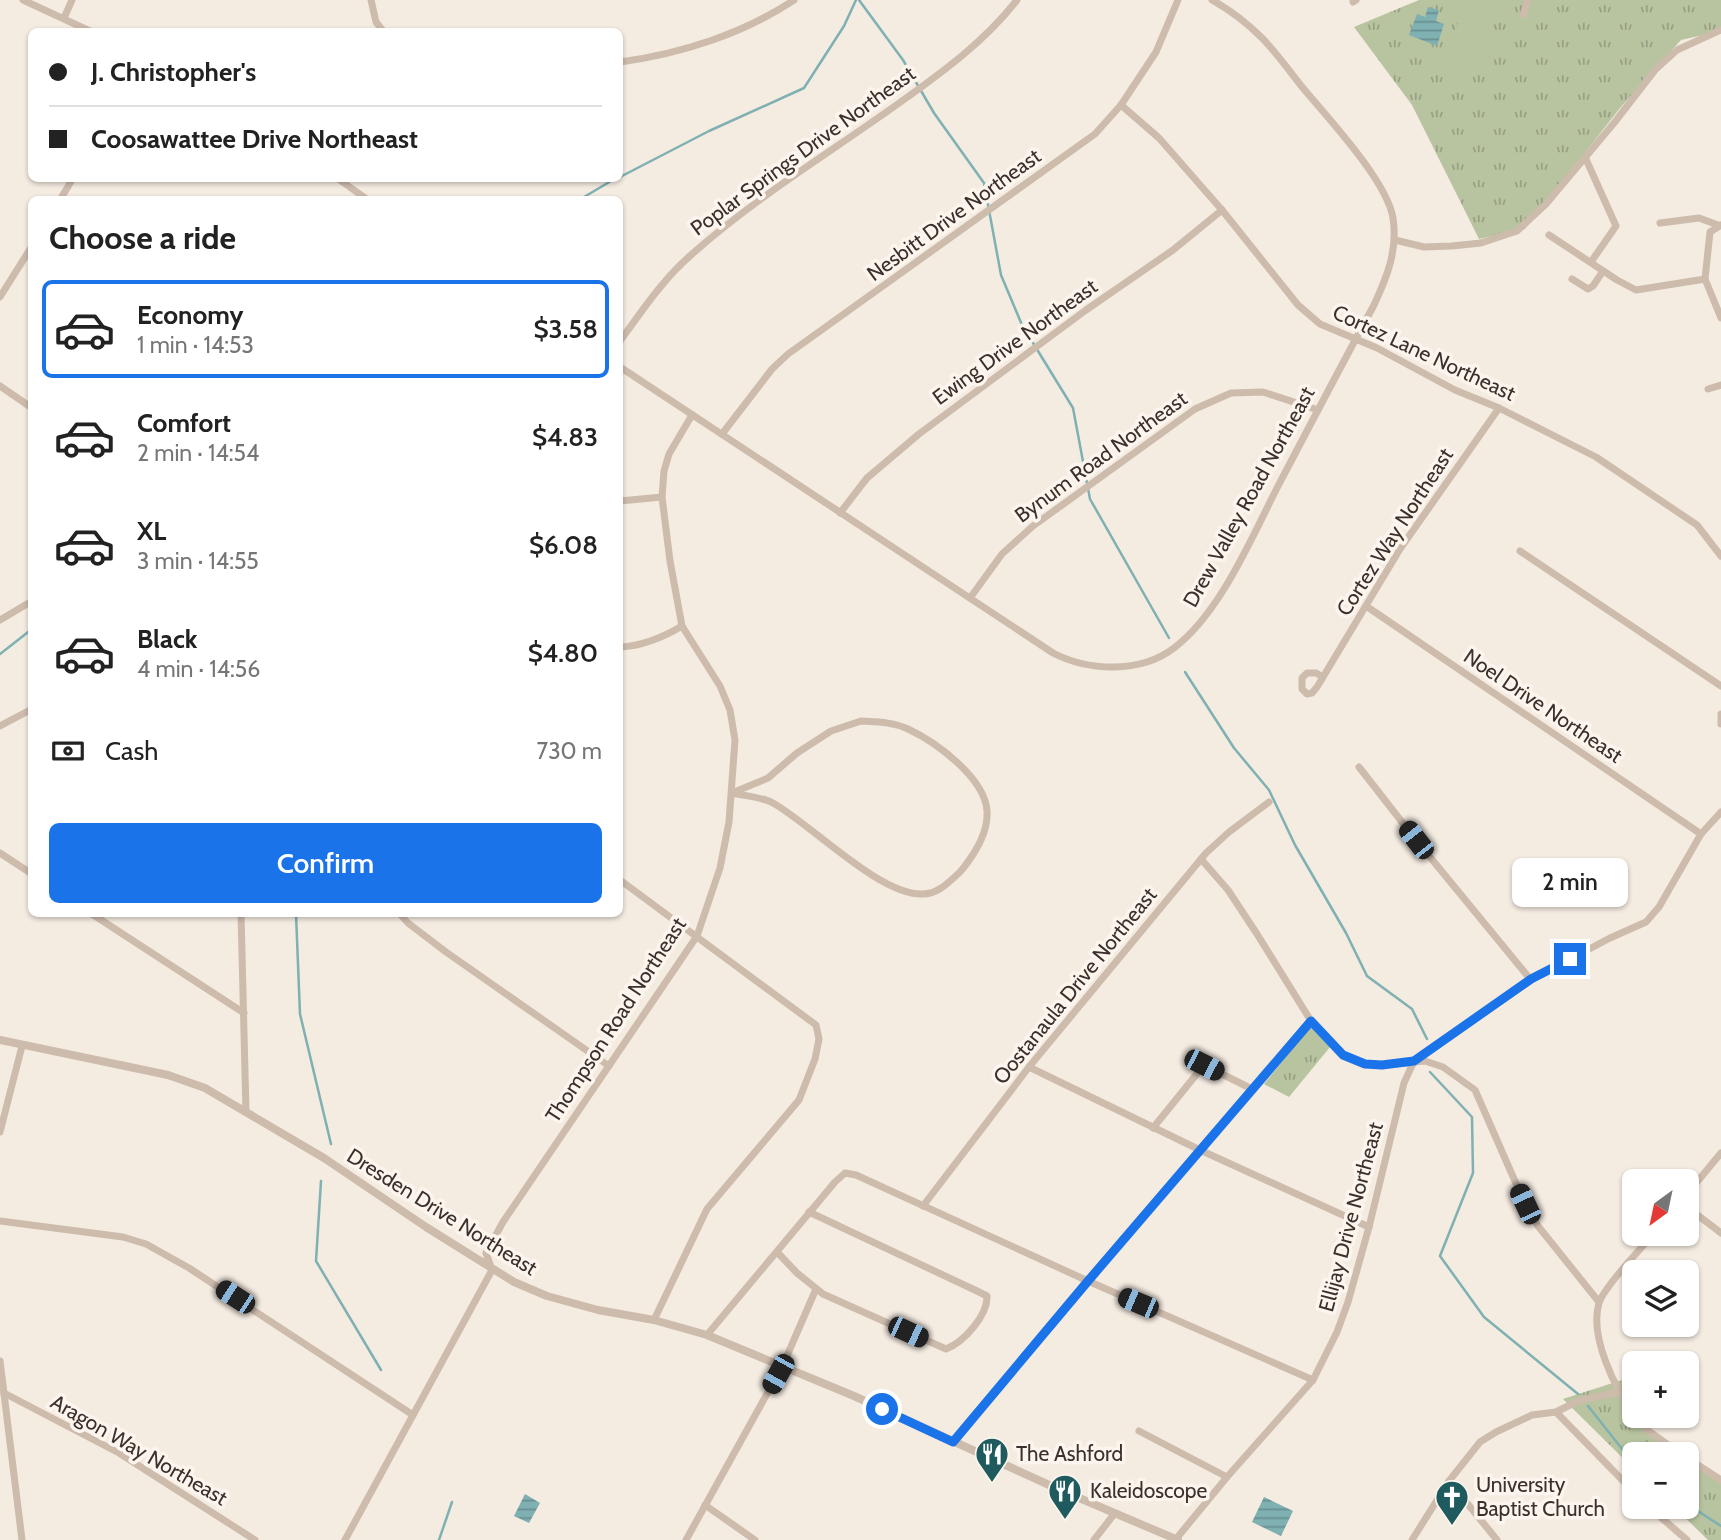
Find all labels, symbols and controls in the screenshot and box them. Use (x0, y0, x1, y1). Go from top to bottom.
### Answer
text: J. Christopher's (91, 56, 256, 88)
street label: Poplar Springs Drive Northeast (686, 61, 920, 241)
text: Coosawattee Drive Northeast (91, 123, 418, 155)
street label: Nesbitt Drive Northeast (862, 143, 1045, 286)
text: Choose a ride (49, 218, 236, 257)
street label: Ewing Drive Northeast (927, 273, 1102, 410)
icon: car (53, 298, 116, 361)
text: Economy (137, 299, 243, 331)
street label: Cortez Lane Northeast (1329, 299, 1520, 406)
text: $3.58 (533, 313, 598, 345)
text: 1 min · 14:53 (137, 331, 254, 359)
street label: Drew Valley Road Northeast (1178, 382, 1320, 611)
street label: Bynum Road Northeast (1010, 386, 1192, 527)
icon: car (53, 406, 116, 469)
text: Comfort (137, 407, 231, 439)
text: $4.83 (532, 421, 598, 453)
text: 2 min · 14:54 (137, 439, 259, 467)
street label: Cortez Way Northeast (1331, 443, 1458, 620)
icon: car (53, 514, 116, 577)
text: XL (137, 515, 166, 547)
text: $6.08 (529, 529, 598, 561)
text: 3 min · 14:55 (137, 547, 259, 575)
icon: car (53, 622, 116, 685)
text: Black (137, 623, 197, 655)
text: $4.80 (528, 637, 598, 669)
street label: Noel Drive Northeast (1459, 643, 1627, 768)
text: 4 min · 14:56 (137, 655, 260, 683)
icon: cash (49, 732, 87, 770)
text: Cash (105, 735, 158, 767)
text: 730 m (537, 737, 602, 765)
car (1395, 817, 1438, 863)
button: Confirm (49, 823, 602, 903)
callout: 2 min (1512, 858, 1628, 906)
text: 2 min (1542, 868, 1598, 896)
street label: Oostanaula Drive Northeast (988, 882, 1162, 1089)
street label: Thompson Road Northeast (540, 913, 691, 1127)
route end (1554, 943, 1586, 975)
car (1181, 1046, 1228, 1084)
street label: Ellijay Drive Northeast (1313, 1119, 1389, 1315)
street label: Dresden Drive Northeast (343, 1143, 542, 1280)
north arrow (1622, 1169, 1699, 1246)
map controls (1622, 1169, 1699, 1519)
car (1507, 1181, 1544, 1227)
button: layers (1622, 1260, 1699, 1337)
car (212, 1277, 259, 1317)
car (1115, 1285, 1162, 1321)
car (885, 1314, 932, 1350)
car (759, 1351, 798, 1397)
button: + (1622, 1351, 1699, 1428)
street label: Aragon Way Northeast (47, 1389, 232, 1510)
route start (866, 1393, 898, 1425)
restaurant icon: The Ashford (973, 1435, 1011, 1484)
place label: The Ashford (1016, 1441, 1123, 1466)
button: − (1622, 1442, 1699, 1519)
restaurant icon: Kaleidoscope (1046, 1472, 1084, 1521)
place label: University Baptist Church (1476, 1472, 1605, 1521)
place label: Kaleidoscope (1090, 1478, 1208, 1503)
church icon: University Baptist Church (1433, 1478, 1471, 1527)

